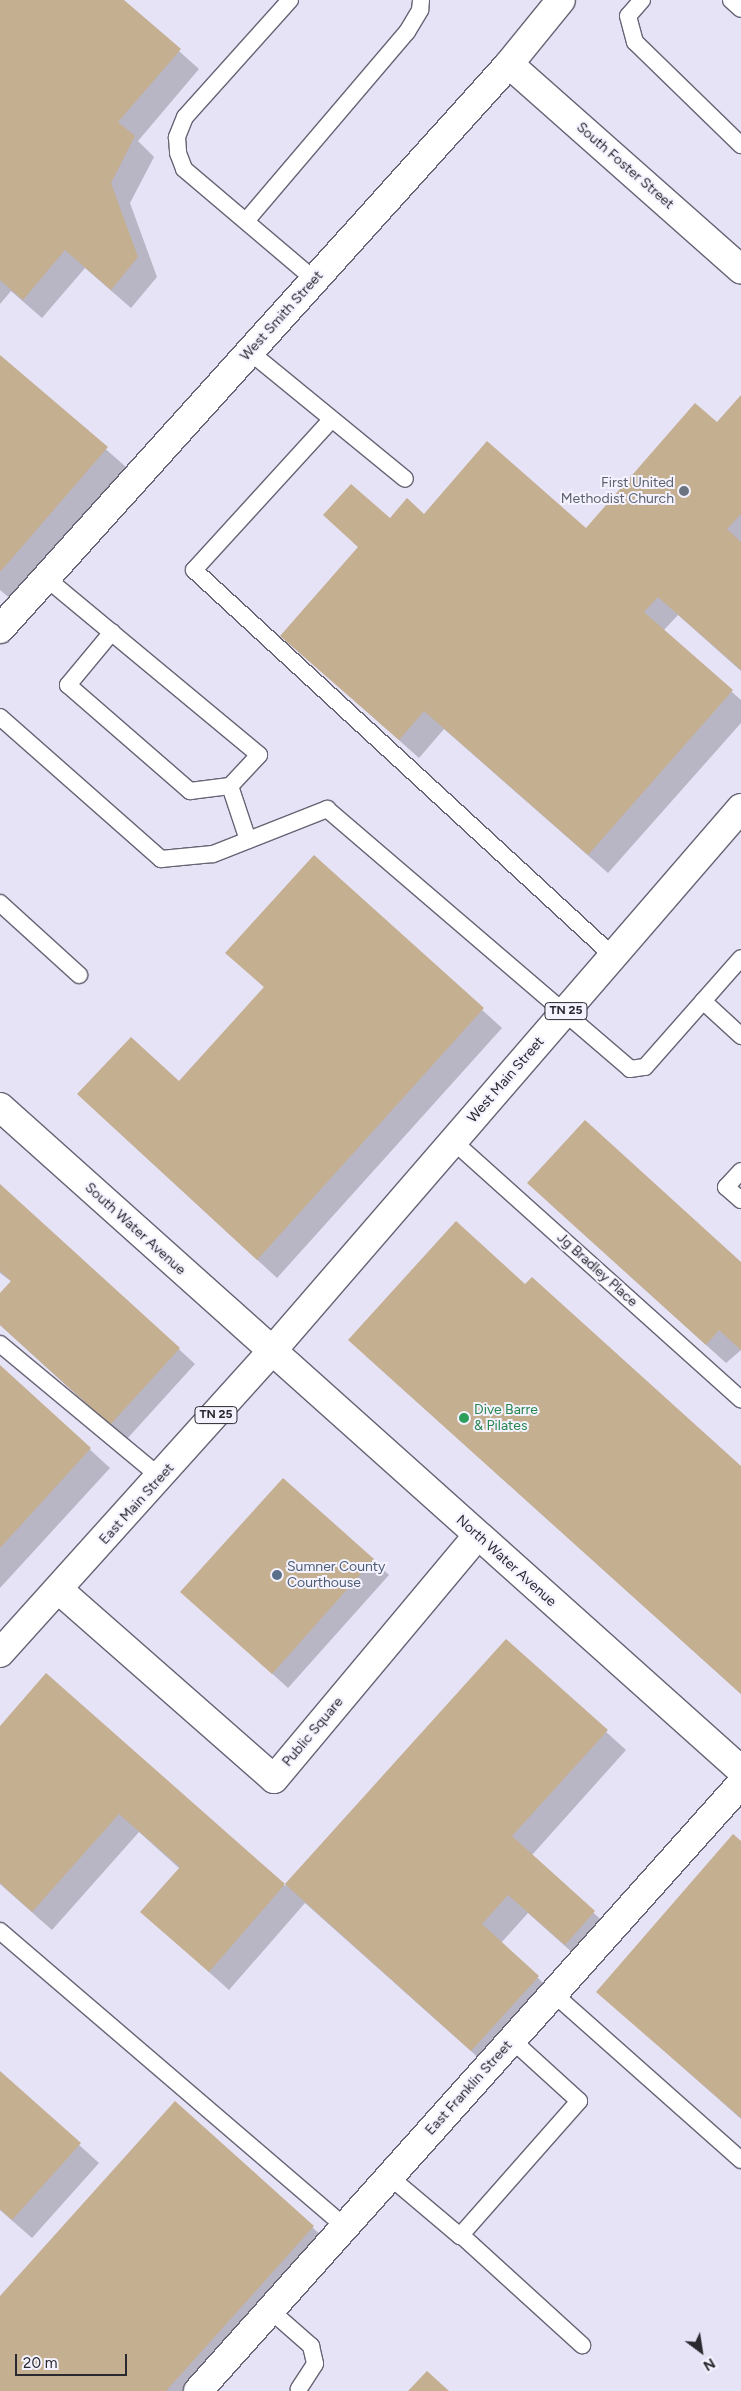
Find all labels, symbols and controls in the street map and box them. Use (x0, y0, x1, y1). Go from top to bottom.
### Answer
street label: South Foster Street (573, 119, 677, 213)
street label: West Smith Street (237, 268, 327, 364)
place label: First United Methodist Church (561, 475, 674, 508)
marker: First United Methodist Church (678, 485, 690, 497)
road number: TN 25 (544, 1001, 588, 1020)
street label: West Main Street (464, 1034, 548, 1126)
street label: South Water Avenue (81, 1179, 189, 1279)
street label: Jg Bradley Place (553, 1229, 641, 1311)
place label: Dive Barre & Pilates (474, 1402, 538, 1434)
road number: TN 25 (194, 1406, 238, 1424)
marker: Dive Barre & Pilates (458, 1412, 470, 1424)
street label: East Main Street (96, 1460, 178, 1548)
street label: North Water Avenue (453, 1512, 559, 1610)
place label: Sumner County Courthouse (287, 1559, 385, 1591)
marker: Sumner County Courthouse (271, 1569, 283, 1581)
street label: Public Square (279, 1694, 347, 1770)
street label: East Franklin Street (422, 2037, 516, 2139)
north arrow (676, 2326, 726, 2376)
scale bar (18, 2344, 130, 2376)
text: 20 m (23, 2354, 57, 2372)
text: N (700, 2354, 718, 2374)

